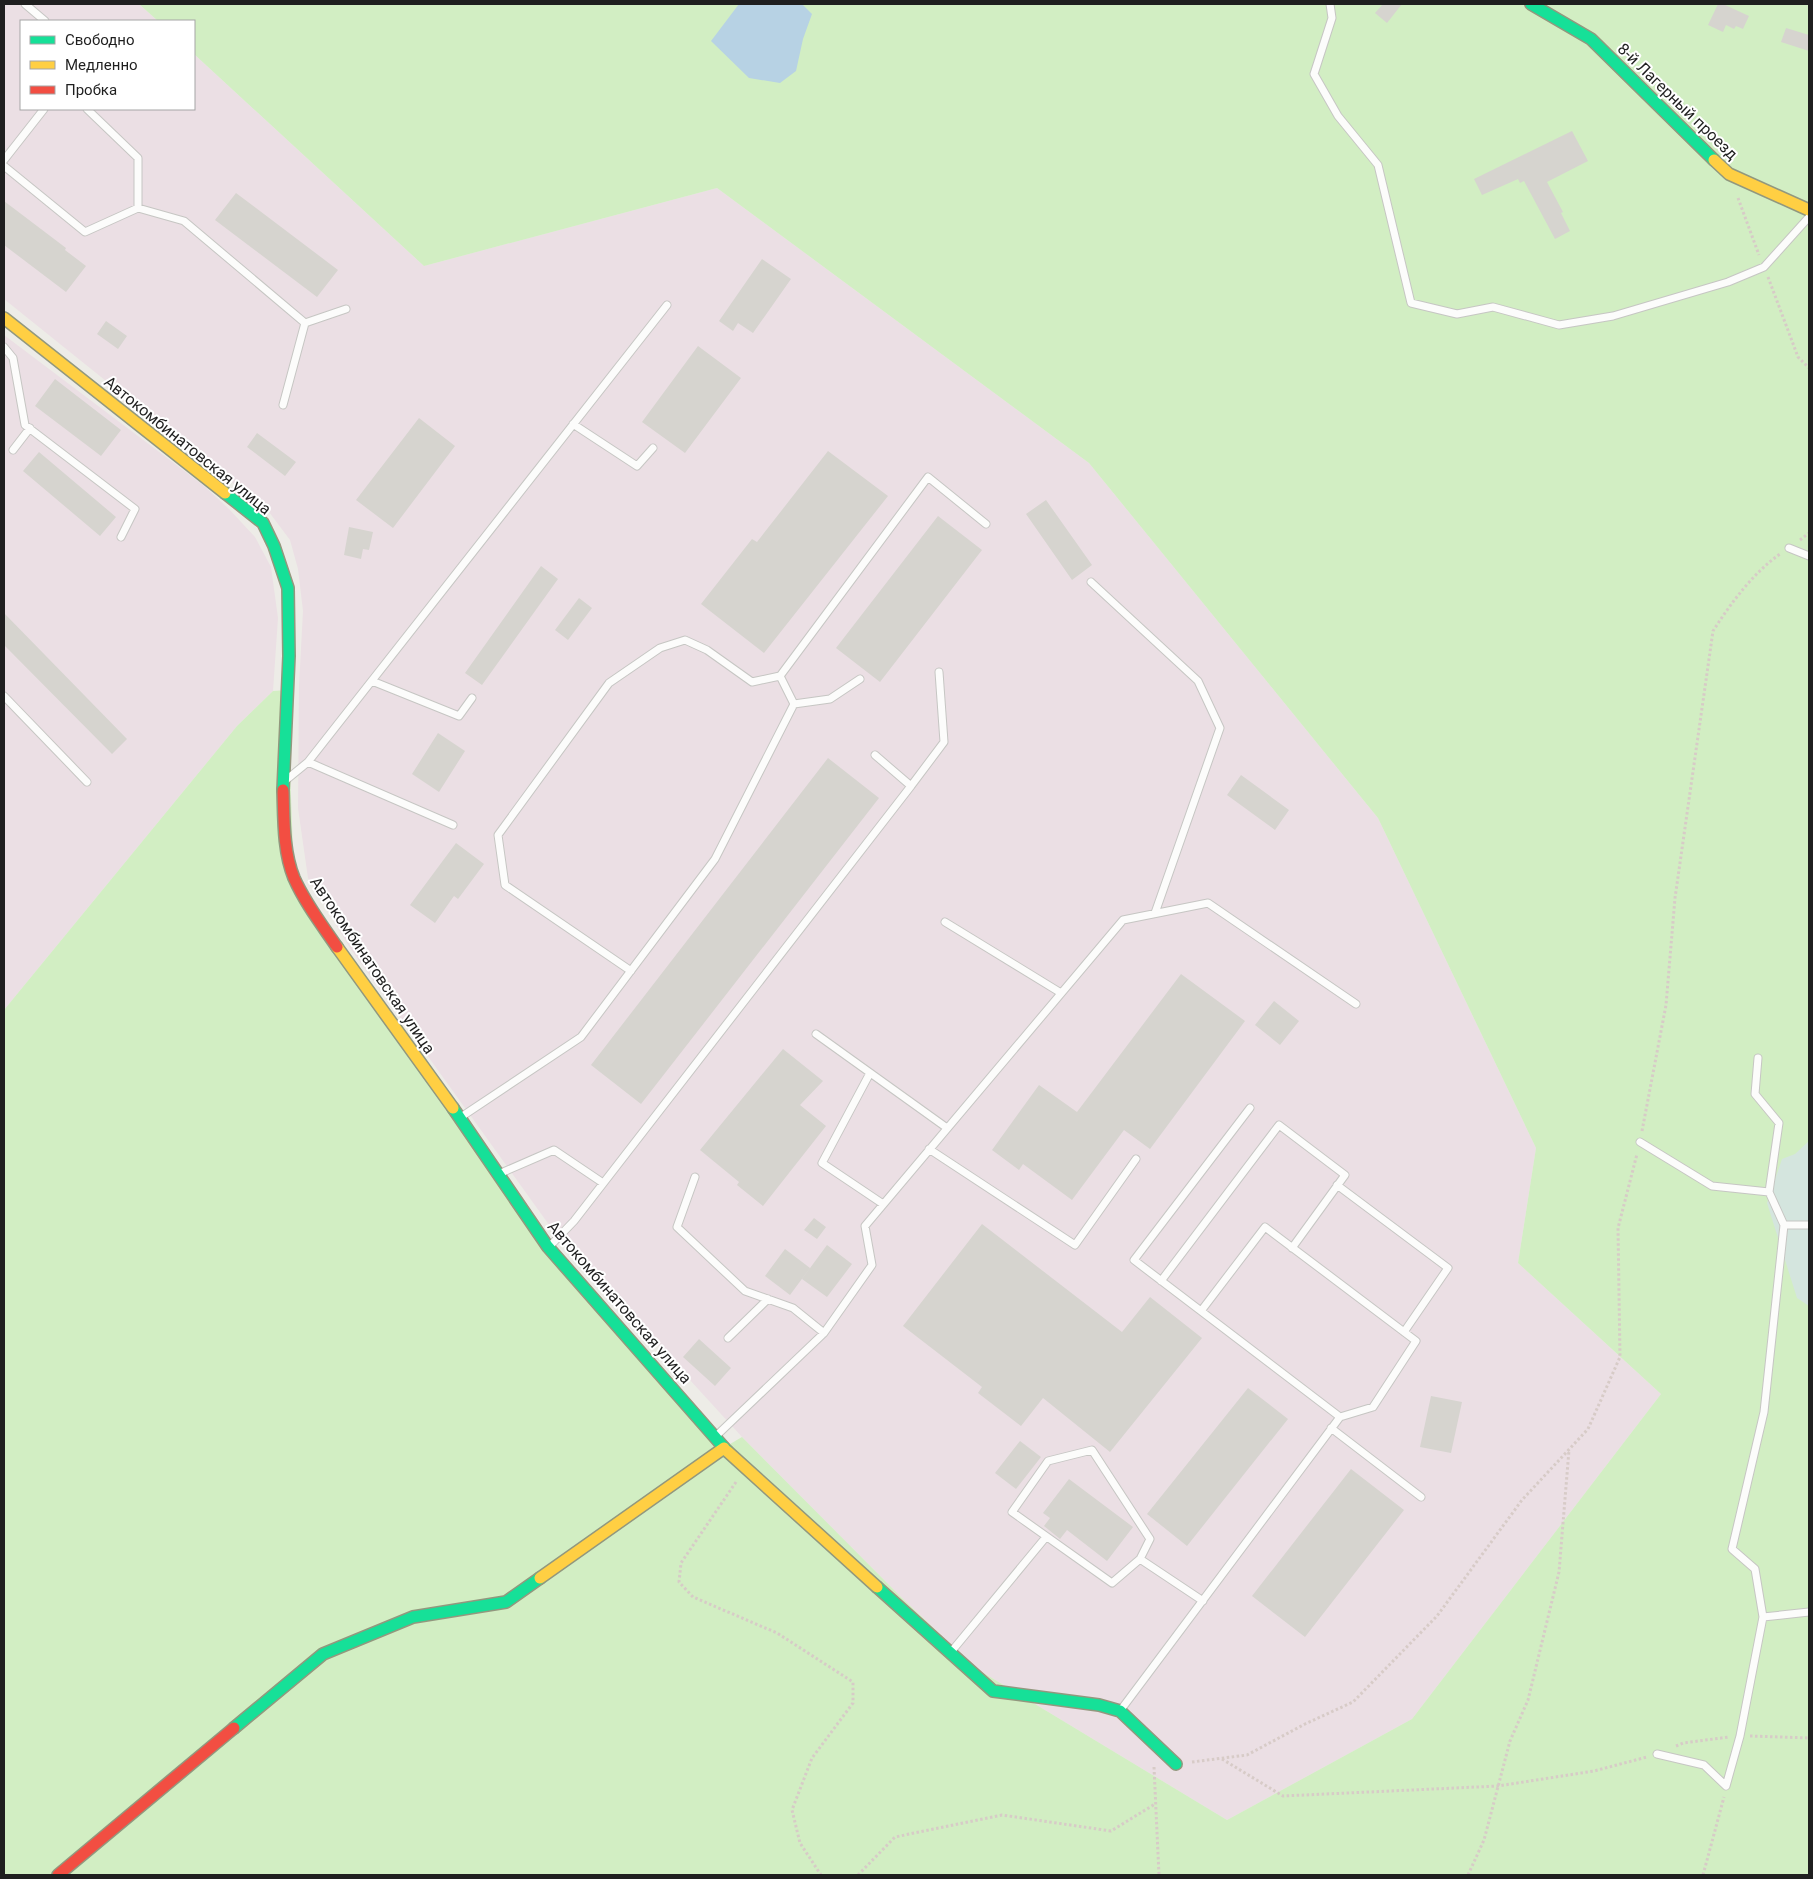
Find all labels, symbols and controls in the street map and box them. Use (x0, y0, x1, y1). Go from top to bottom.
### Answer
legend (20, 20, 195, 110)
text: Свободно (65, 31, 134, 49)
street label: 8-й Лагерный проезд (1614, 39, 1742, 164)
text: Медленно (65, 56, 138, 74)
text: Пробка (65, 81, 117, 99)
street label: Автокомбинатовская улица (100, 372, 275, 519)
street label: Автокомбинатовская улица (306, 873, 439, 1057)
street label: Автокомбинатовская улица (544, 1217, 695, 1388)

